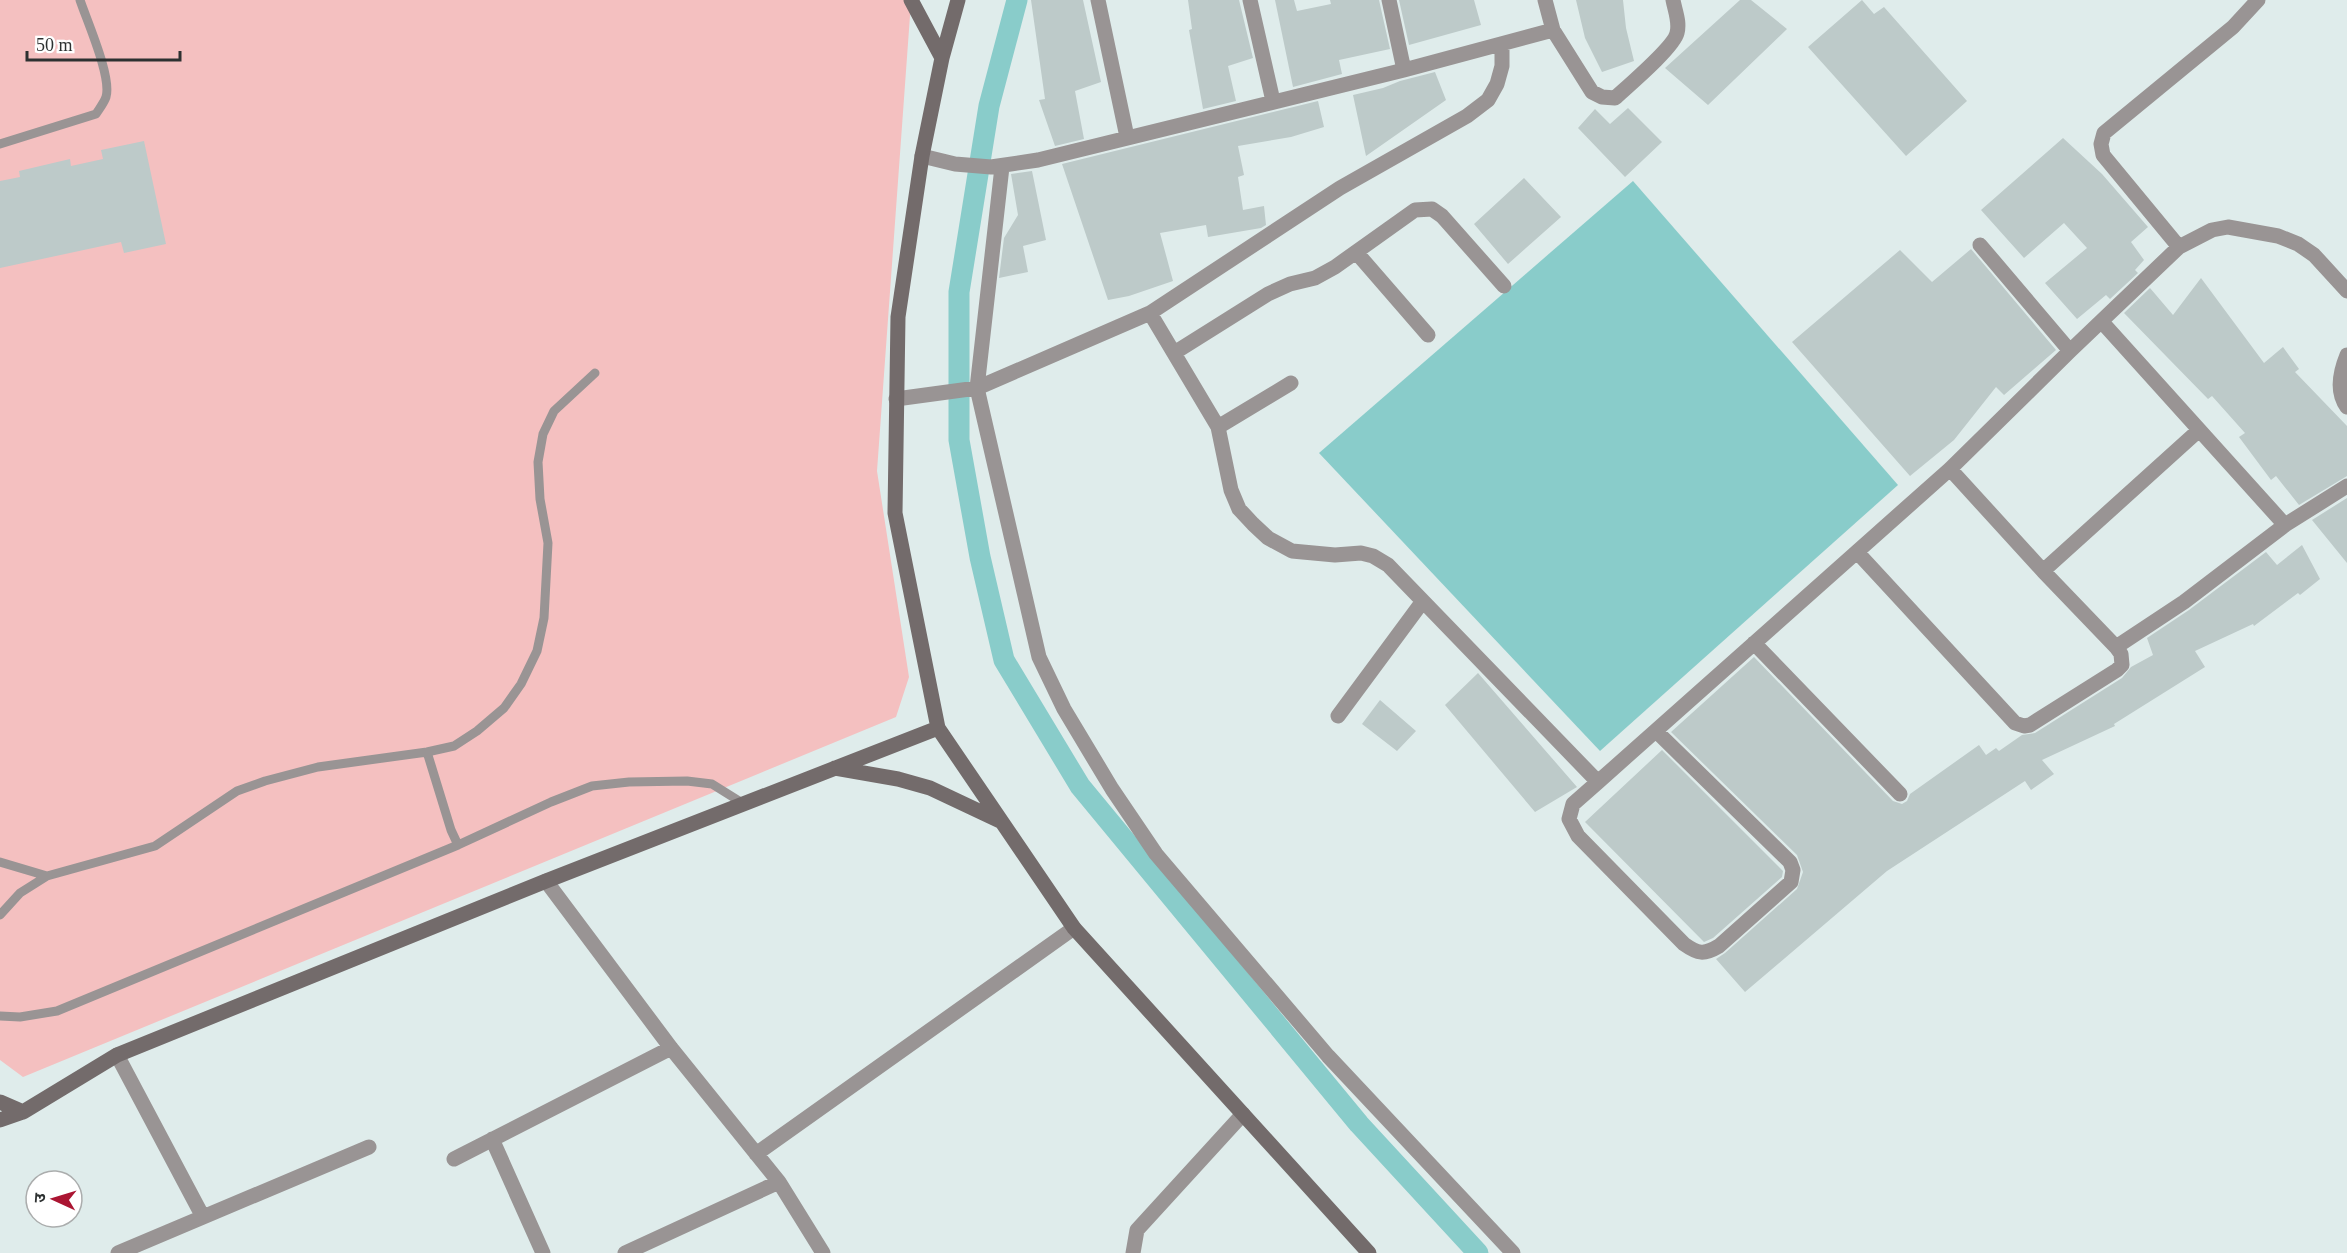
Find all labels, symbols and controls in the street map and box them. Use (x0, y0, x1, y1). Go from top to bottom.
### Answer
scale bar (27, 24, 180, 62)
text: 50 m (36, 35, 73, 55)
north arrow (24, 1169, 84, 1229)
text: उ (31, 1192, 48, 1203)

